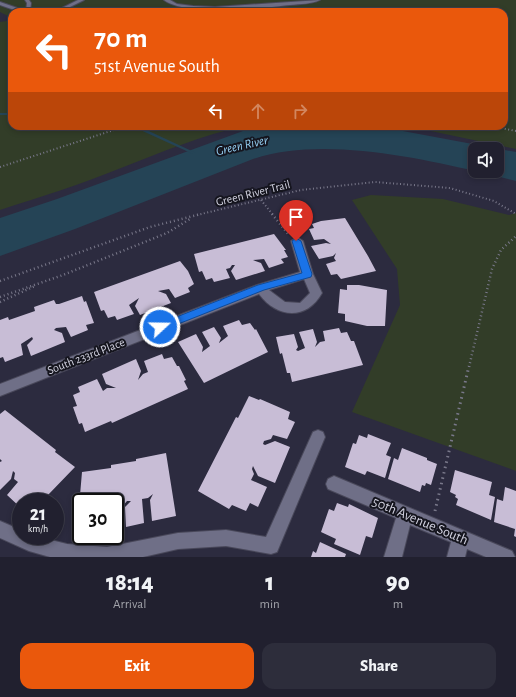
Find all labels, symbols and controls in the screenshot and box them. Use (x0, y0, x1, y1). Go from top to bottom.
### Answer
icon: left (28, 24, 80, 76)
text: 70 m (94, 25, 148, 53)
text: 51st Avenue South (94, 58, 220, 76)
icon: left (205, 100, 227, 122)
icon: ahead (247, 100, 269, 122)
icon: right (289, 100, 311, 122)
water label: Green River (215, 134, 270, 158)
map controls (468, 142, 504, 178)
button: sound (468, 142, 504, 178)
street label: Green River Trail (215, 178, 291, 208)
pin (279, 200, 313, 241)
icon: arrive (285, 206, 307, 228)
position arrow (139, 306, 181, 348)
street label: South 233rd Place (46, 336, 126, 376)
speed limit sign: 30 (72, 493, 124, 545)
street label: 50th Avenue South (370, 495, 470, 547)
text: 21 (30, 504, 46, 524)
text: km/h (28, 524, 48, 534)
text: 18:14 (106, 571, 154, 595)
text: 1 (265, 571, 274, 595)
text: 90 (386, 571, 410, 595)
text: Arrival (113, 598, 146, 611)
text: min (260, 598, 280, 611)
text: m (393, 598, 403, 611)
button: Exit (20, 643, 254, 689)
button: Share (262, 643, 496, 689)

